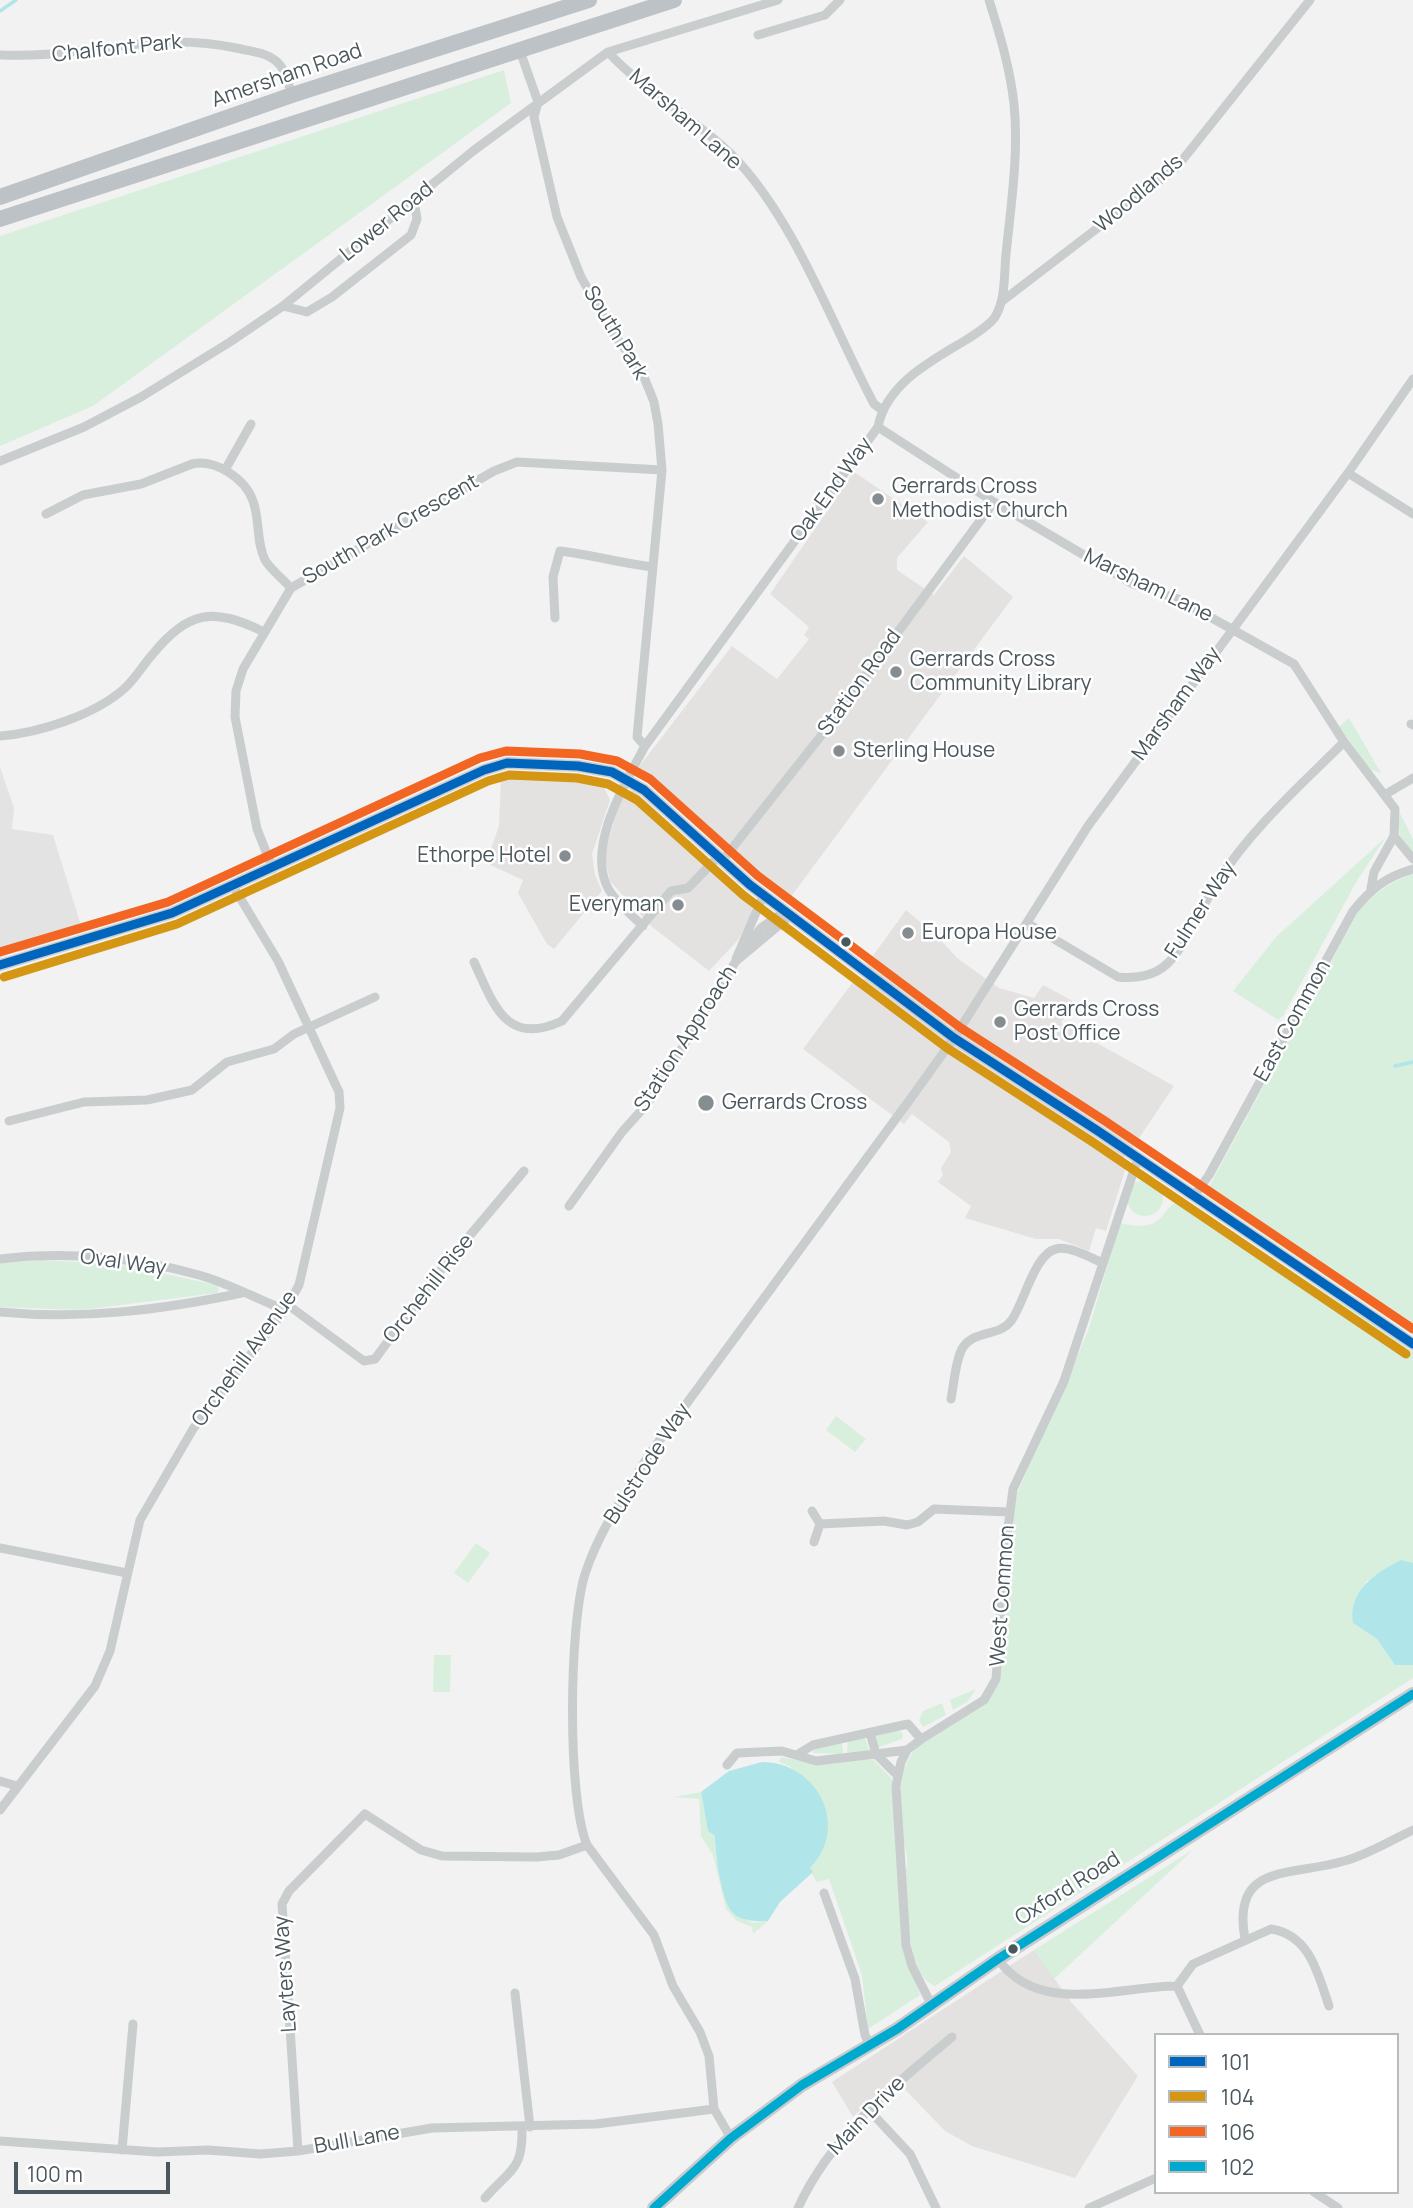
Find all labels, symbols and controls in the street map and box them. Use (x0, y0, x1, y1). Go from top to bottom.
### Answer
street label: Chalfont Park (51, 30, 183, 68)
street label: Amersham Road (208, 38, 366, 114)
street label: Marsham Lane (624, 64, 746, 176)
street label: Woodlands (1089, 150, 1189, 238)
street label: Lower Road (335, 177, 439, 267)
street label: South Park (577, 282, 653, 384)
street label: Oak End Way (786, 433, 878, 547)
street label: South Park Crescent (299, 469, 483, 591)
place label: Gerrards Cross Methodist Church (892, 474, 1068, 524)
marker: Gerrards Cross Methodist Church (870, 491, 886, 507)
street label: Marsham Lane (1079, 544, 1217, 628)
street label: Station Road (813, 625, 907, 741)
street label: Marsham Way (1127, 642, 1227, 766)
place label: Gerrards Cross Community Library (910, 647, 1092, 697)
marker: Gerrards Cross Community Library (888, 664, 904, 680)
place label: Sterling House (853, 738, 995, 764)
marker: Sterling House (831, 743, 847, 759)
place label: Ethorpe Hotel (417, 843, 551, 869)
marker: Ethorpe Hotel (557, 848, 573, 864)
street label: Fulmer Way (1160, 857, 1242, 963)
place label: Everyman (569, 892, 664, 918)
marker: Everyman (670, 897, 686, 913)
place label: Europa House (922, 920, 1057, 946)
marker: Europa House (900, 925, 916, 941)
unlabelled marker (839, 935, 853, 949)
street label: East Common (1249, 956, 1337, 1086)
street label: Station Approach (629, 961, 743, 1117)
place label: Gerrards Cross Post Office (1014, 997, 1159, 1047)
marker: Gerrards Cross Post Office (992, 1014, 1008, 1030)
place label: Gerrards Cross (722, 1090, 867, 1116)
marker: Gerrards Cross (696, 1093, 716, 1113)
street label: Orchehill Rise (379, 1229, 479, 1349)
street label: Oval Way (78, 1244, 168, 1282)
street label: Orchehill Avenue (187, 1286, 303, 1432)
street label: Bulstrode Way (600, 1399, 696, 1529)
street label: West Common (985, 1524, 1021, 1668)
street label: Oxford Road (1011, 1847, 1125, 1931)
street label: Layters Way (269, 1915, 303, 2033)
unlabelled marker (1006, 1942, 1020, 1956)
legend (1154, 2033, 1399, 2194)
text: 101 (1221, 2048, 1250, 2076)
street label: Main Drive (823, 2071, 911, 2161)
text: 104 (1221, 2083, 1254, 2111)
text: 106 (1221, 2118, 1255, 2146)
street label: Bull Lane (312, 2120, 402, 2160)
scale bar (18, 2148, 173, 2192)
text: 102 (1221, 2153, 1254, 2181)
text: 100 m (27, 2160, 83, 2188)

